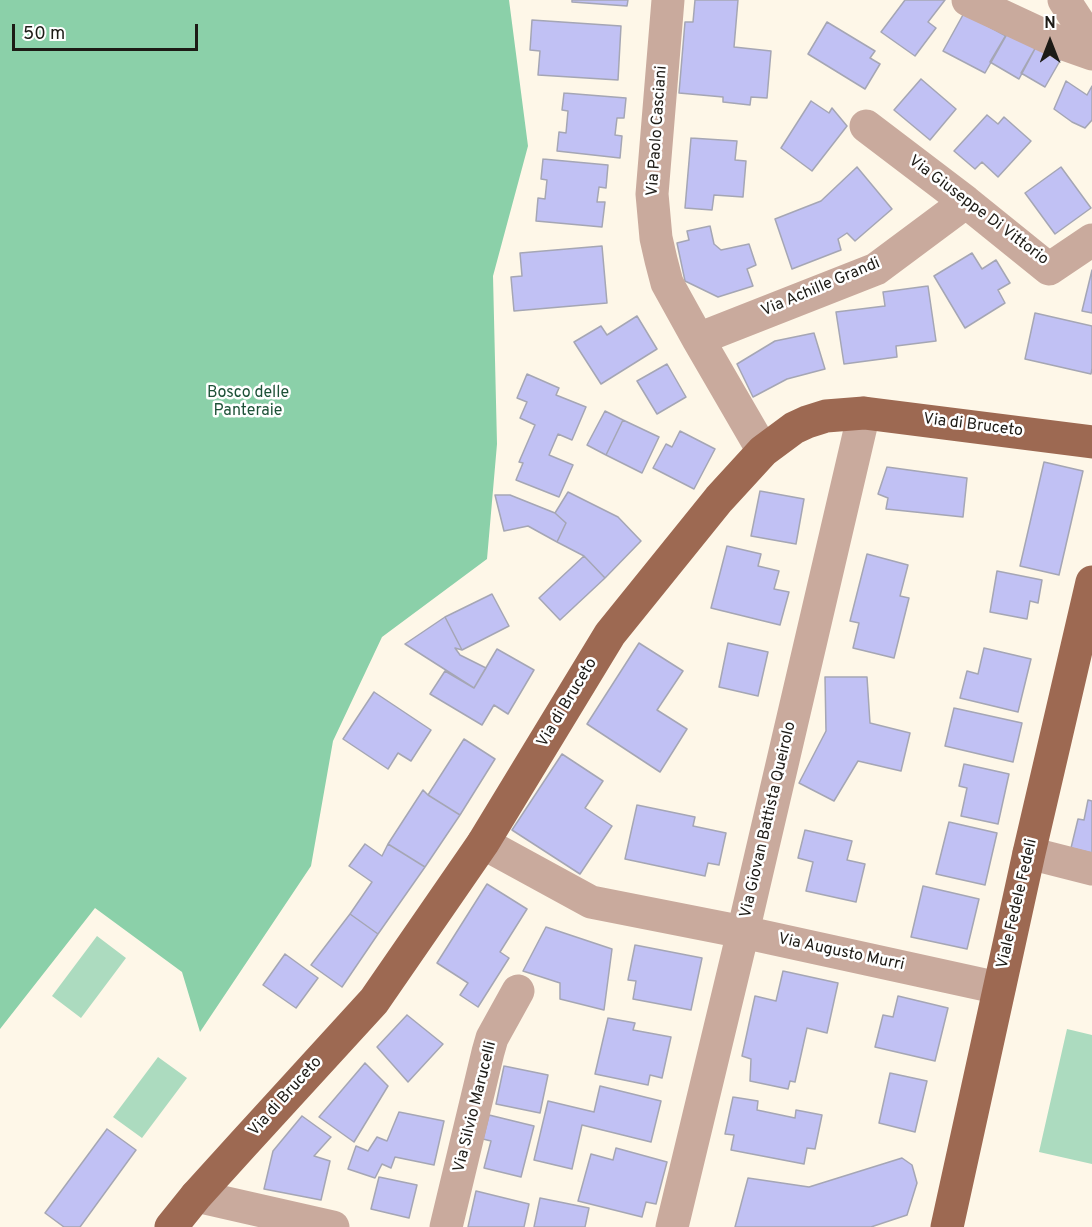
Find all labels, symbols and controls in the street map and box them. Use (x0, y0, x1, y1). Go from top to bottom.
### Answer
scale bar (15, 12, 201, 50)
north arrow (1020, 12, 1080, 72)
text: N (1044, 14, 1056, 34)
text: 50 m (23, 23, 65, 46)
street label: Via Paolo Casciani (644, 65, 672, 197)
street label: Via Giuseppe Di Vittorio (904, 152, 1052, 270)
street label: Via Achille Grandi (759, 254, 883, 322)
park label: Bosco delle Panteraie (207, 384, 289, 422)
street label: Via di Bruceto (922, 410, 1024, 442)
street label: Via di Bruceto (534, 655, 602, 751)
street label: Via Giovan Battista Queirolo (737, 720, 801, 920)
street label: Viale Fedele Fedeli (994, 837, 1042, 971)
street label: Via Augusto Murri (776, 930, 906, 976)
street label: Via Silvio Marucelli (450, 1039, 502, 1175)
street label: Via di Bruceto (245, 1053, 327, 1141)

